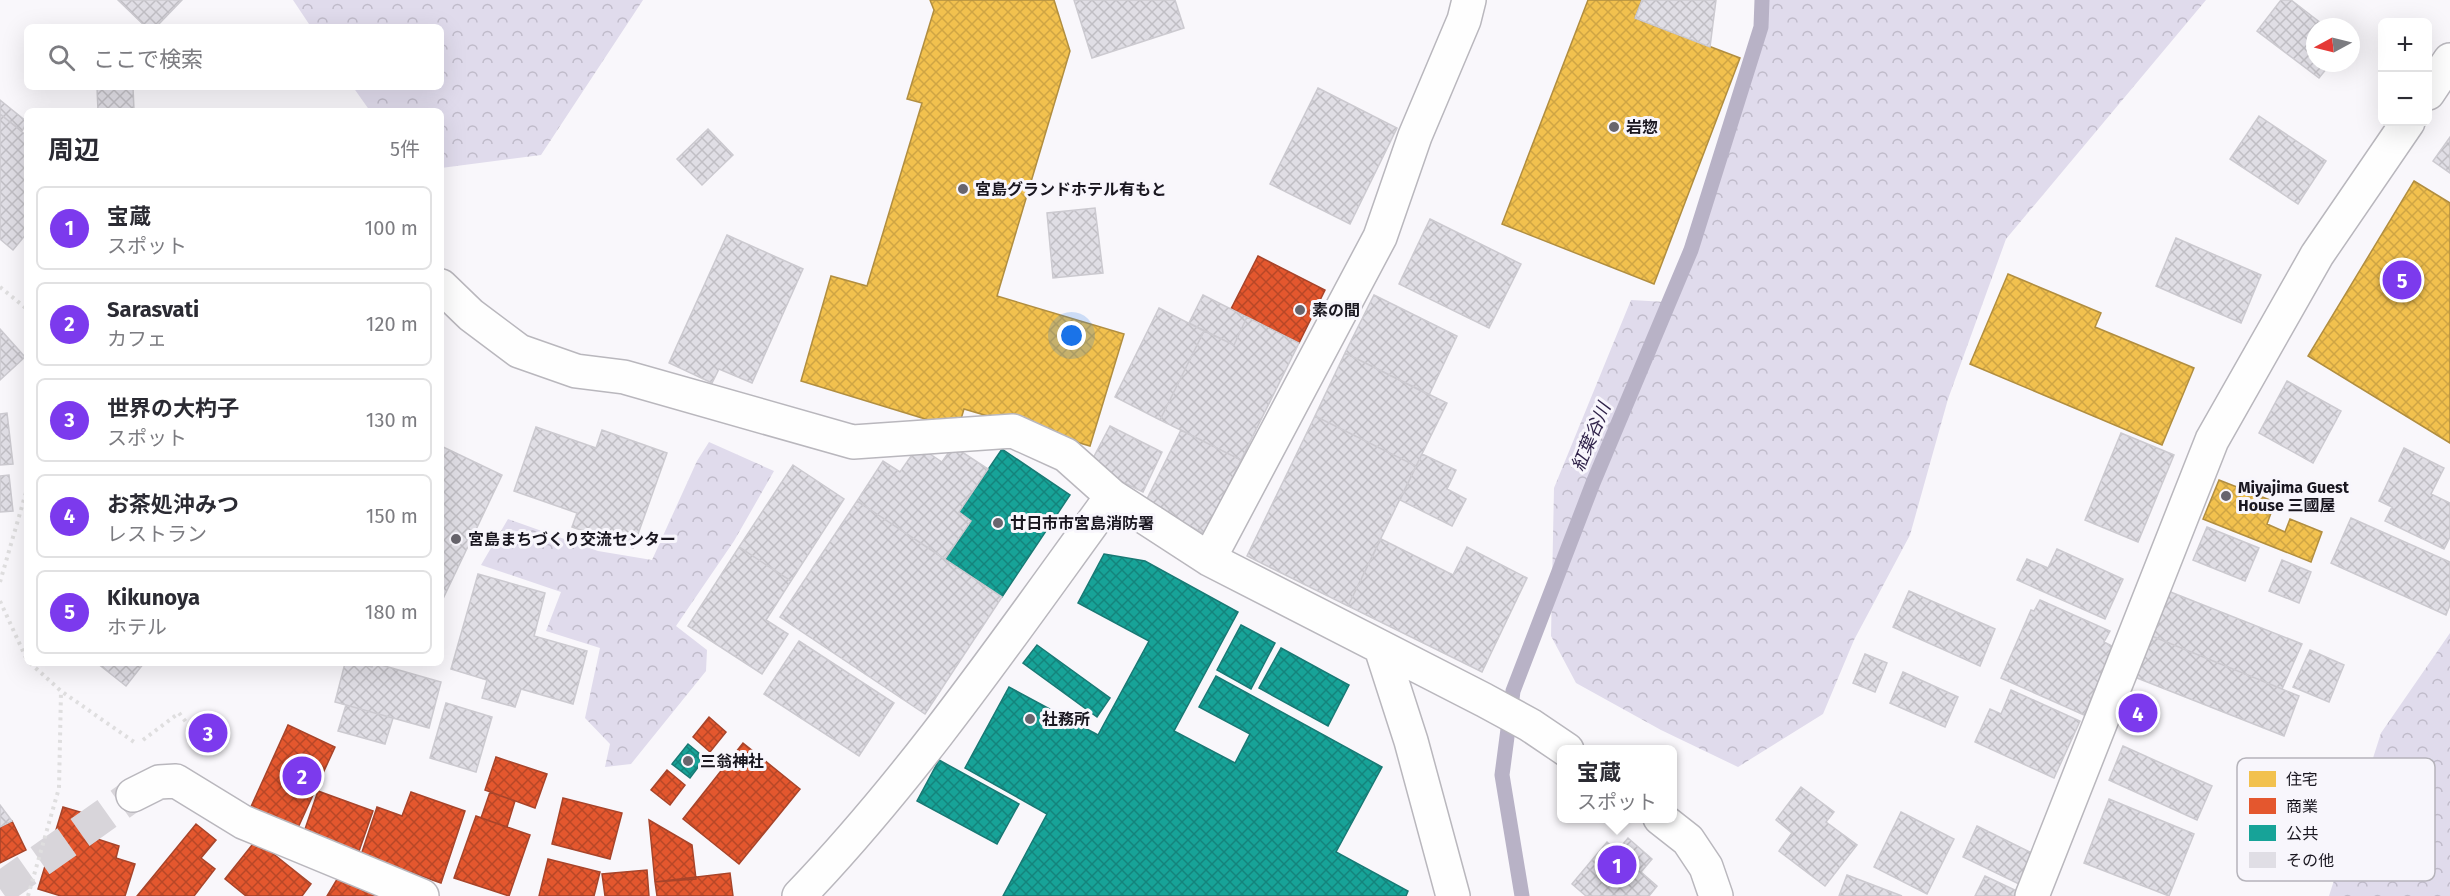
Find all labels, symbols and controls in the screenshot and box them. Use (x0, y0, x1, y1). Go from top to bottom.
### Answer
north arrow (2306, 18, 2360, 72)
map controls (2378, 18, 2432, 126)
button: + (2378, 18, 2432, 72)
search box (24, 24, 444, 90)
icon: search (45, 41, 78, 74)
text: ここで検索 (93, 46, 203, 73)
button: − (2378, 72, 2432, 126)
place label: 岩惣 (1626, 118, 1658, 137)
marker: 岩惣 (1607, 120, 1621, 134)
text: 周辺 (48, 135, 100, 166)
text: 5件 (390, 137, 420, 161)
place label: 宮島グランドホテル有もと (975, 180, 1167, 199)
marker: 宮島グランドホテル有もと (956, 182, 970, 196)
text: 宝蔵 (107, 203, 151, 230)
text: 1 (65, 216, 74, 240)
text: 100 m (365, 216, 418, 240)
text: スポット (107, 234, 187, 258)
pin: 5 (2382, 258, 2422, 302)
text: Sarasvati (107, 296, 199, 323)
place label: 素の間 (1312, 301, 1360, 320)
marker: 素の間 (1293, 303, 1307, 317)
text: 2 (64, 312, 75, 336)
text: 120 m (366, 312, 418, 336)
your location (1057, 321, 1086, 350)
text: カフェ (107, 327, 167, 351)
text: 世界の大杓子 (107, 395, 239, 422)
water label: 紅葉谷川 (1567, 398, 1616, 474)
text: 3 (64, 408, 75, 432)
text: 130 m (366, 408, 418, 432)
text: スポット (107, 426, 187, 450)
place label: Miyajima Guest House 三國屋 (2238, 478, 2350, 515)
marker: Miyajima Guest House 三國屋 (2219, 489, 2233, 503)
text: お茶処沖みつ (107, 491, 239, 518)
text: 4 (64, 504, 75, 528)
text: 150 m (366, 504, 418, 528)
place label: 廿日市市宮島消防署 (1010, 514, 1154, 533)
marker: 廿日市市宮島消防署 (991, 516, 1005, 530)
text: レストラン (107, 522, 207, 546)
place label: 宮島まちづくり交流センター (468, 530, 676, 549)
marker: 宮島まちづくり交流センター (449, 532, 463, 546)
text: Kikunoya (107, 584, 200, 611)
text: 5 (64, 600, 75, 624)
text: 180 m (365, 600, 418, 624)
text: ホテル (107, 615, 167, 639)
pin: 4 (2118, 690, 2158, 736)
pin: 3 (188, 710, 228, 756)
place label: 社務所 (1042, 710, 1090, 729)
marker: 社務所 (1023, 712, 1037, 726)
popup (1557, 745, 1677, 823)
place label: 三翁神社 (700, 752, 764, 771)
pin: 2 (282, 754, 322, 798)
marker: 三翁神社 (681, 754, 695, 768)
legend (2237, 758, 2435, 881)
text: 宝蔵 (1577, 759, 1621, 786)
text: 住宅 (2286, 770, 2318, 789)
text: スポット (1577, 790, 1657, 814)
text: 商業 (2286, 797, 2318, 816)
text: 公共 (2286, 824, 2318, 843)
pin: 1 (1598, 842, 1636, 888)
text: その他 (2286, 851, 2334, 870)

